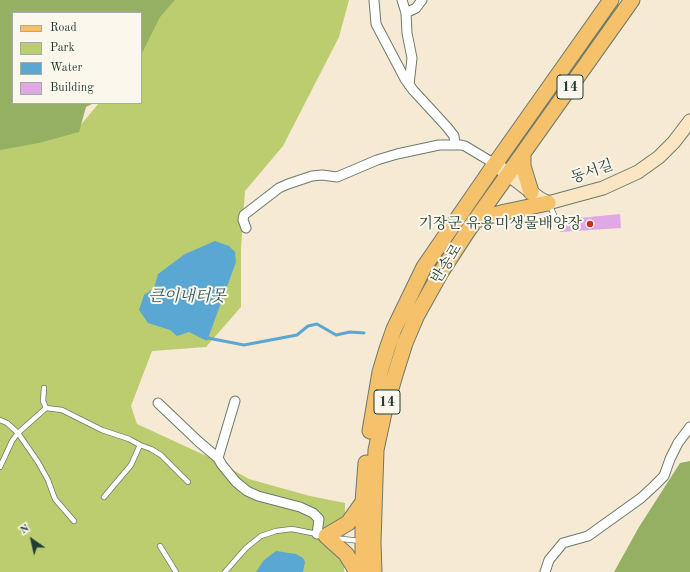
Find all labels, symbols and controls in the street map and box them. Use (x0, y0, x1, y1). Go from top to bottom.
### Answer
legend (12, 12, 142, 104)
text: Road (50, 22, 77, 34)
text: Park (50, 42, 75, 54)
text: Water (50, 62, 82, 74)
road number: 14 (557, 75, 583, 99)
text: Building (50, 82, 94, 94)
street label: 동서길 (569, 156, 615, 188)
place label: 기장군 유용미생물배양장 (418, 215, 582, 233)
marker: 기장군 유용미생물배양장 (585, 219, 595, 229)
street label: 반송로 (428, 241, 466, 287)
water label: 큰이내터못 (148, 287, 226, 307)
road number: 14 (374, 390, 400, 414)
north arrow (12, 520, 52, 560)
text: N (18, 523, 32, 537)

